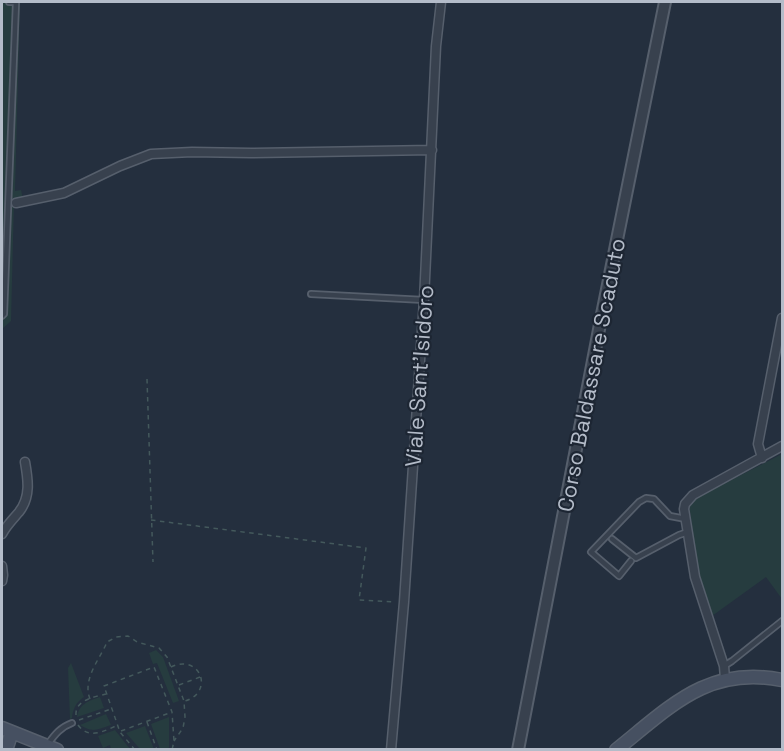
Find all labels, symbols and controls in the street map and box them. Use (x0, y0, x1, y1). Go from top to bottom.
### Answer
street label: Corso Baldassare Scaduto (551, 236, 631, 514)
street label: Viale Sant'Isidoro (399, 284, 439, 468)

